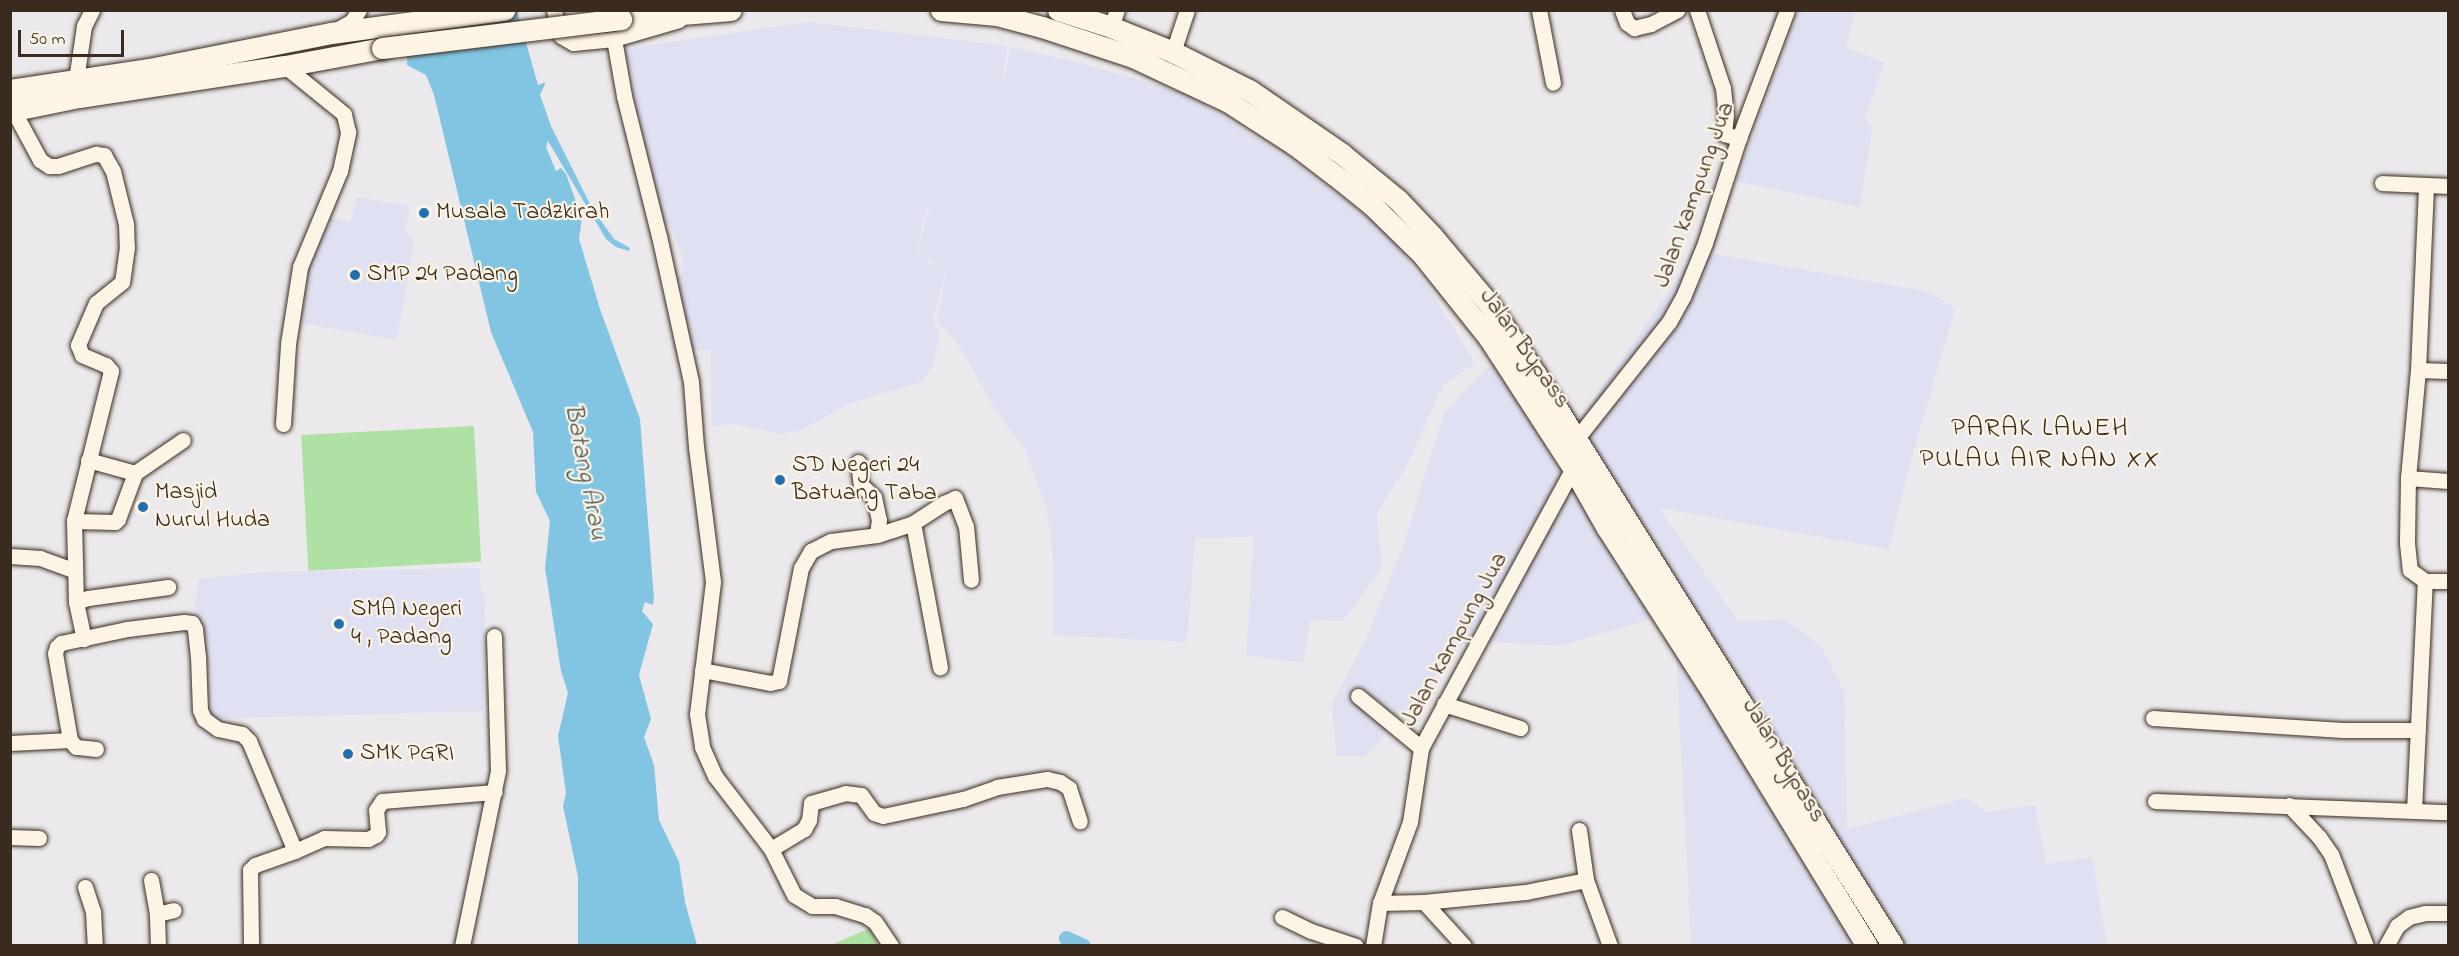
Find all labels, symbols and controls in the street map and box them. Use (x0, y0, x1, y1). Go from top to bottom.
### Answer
scale bar (21, 18, 128, 56)
text: 50 m (29, 27, 66, 53)
street label: Jalan kampung Jua (1648, 98, 1742, 292)
place label: Musala Tadzkirah (436, 199, 609, 227)
marker: Musala Tadzkirah (417, 206, 431, 220)
place label: SMP 24 Padang (367, 261, 518, 289)
marker: SMP 24 Padang (348, 268, 362, 282)
street label: Jalan Bypass (1472, 284, 1576, 414)
water label: Batang Arau (555, 401, 613, 543)
district label: PARAK LAWEH PULAU AIR NAN XX (1919, 412, 2161, 475)
place label: SD Negeri 24 Batuang Taba (792, 452, 937, 508)
marker: SD Negeri 24 Batuang Taba (773, 473, 787, 487)
place label: Masjid Nurul Huda (155, 479, 270, 535)
marker: Masjid Nurul Huda (136, 500, 150, 514)
street label: Jalan kampung Jua (1395, 548, 1515, 732)
place label: SMA Negeri 4 , Padang (351, 596, 462, 652)
marker: SMA Negeri 4 , Padang (332, 617, 346, 631)
street label: Jalan Bypass (1735, 694, 1831, 828)
place label: SMK PGRI (360, 740, 454, 768)
marker: SMK PGRI (341, 747, 355, 761)

